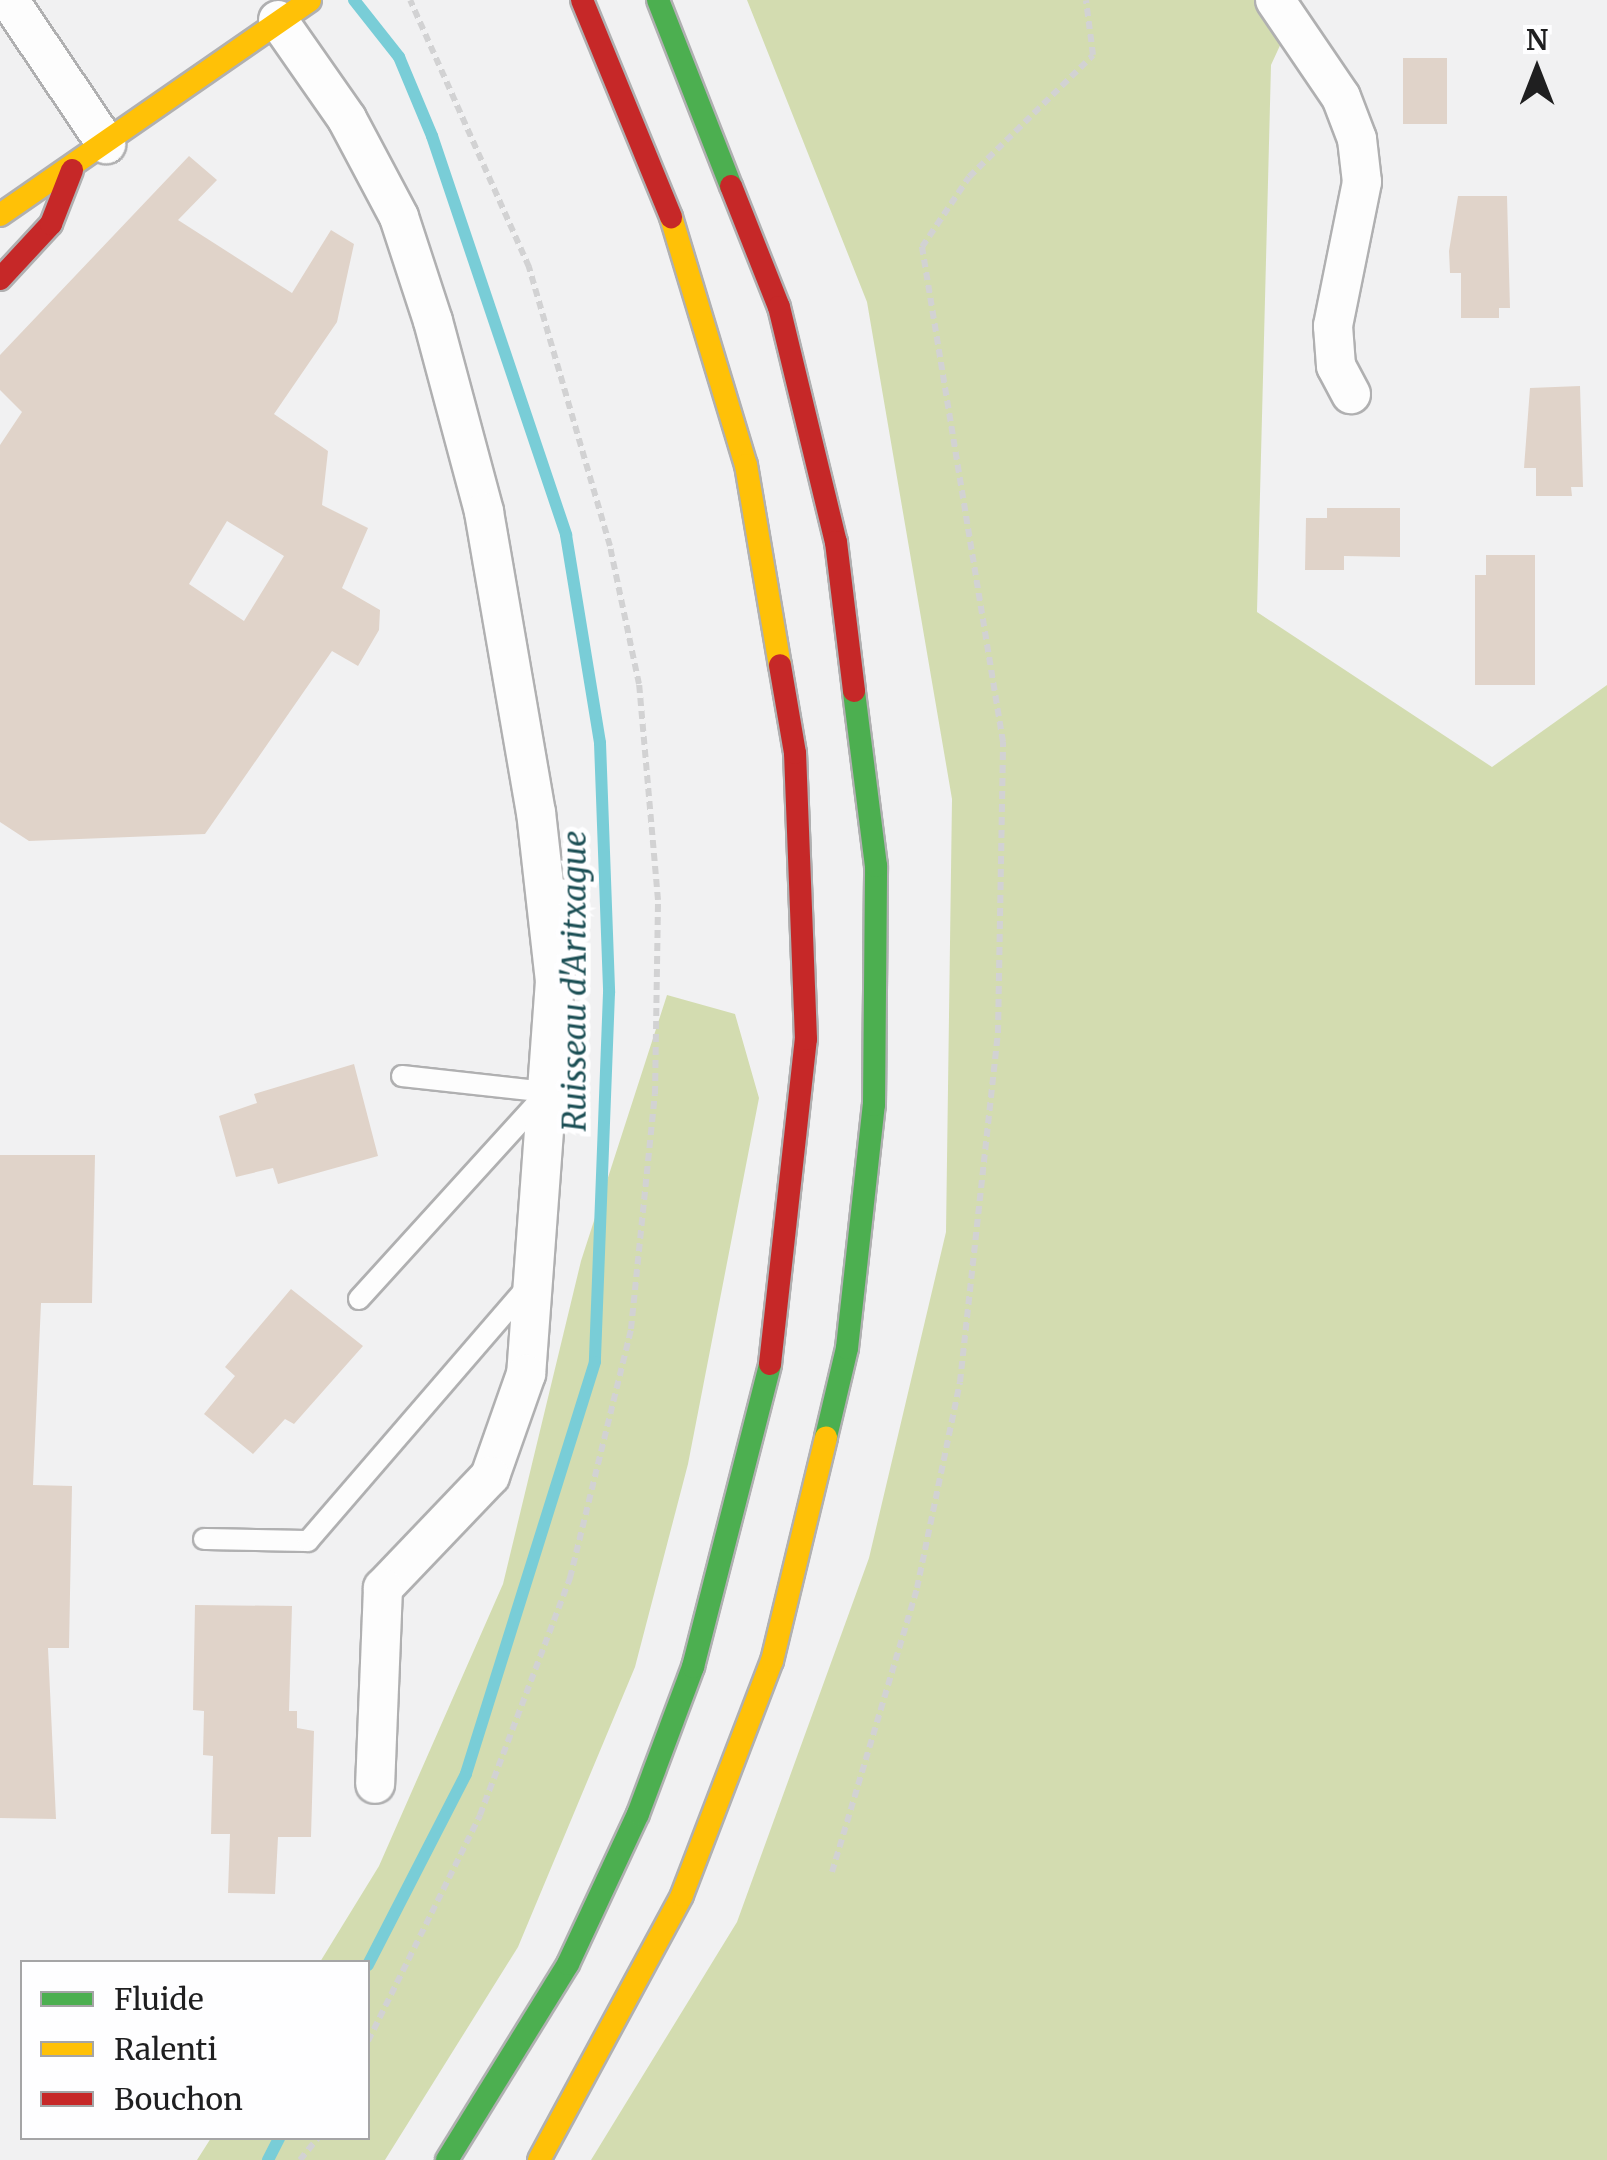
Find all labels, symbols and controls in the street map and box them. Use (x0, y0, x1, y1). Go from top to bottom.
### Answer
north arrow (1487, 20, 1587, 120)
text: N (1526, 22, 1548, 58)
water label: Ruisseau d'Aritxague (556, 830, 594, 1132)
legend (20, 1960, 370, 2140)
text: Fluide (114, 1980, 204, 2018)
text: Ralenti (114, 2030, 217, 2068)
text: Bouchon (114, 2080, 243, 2118)

